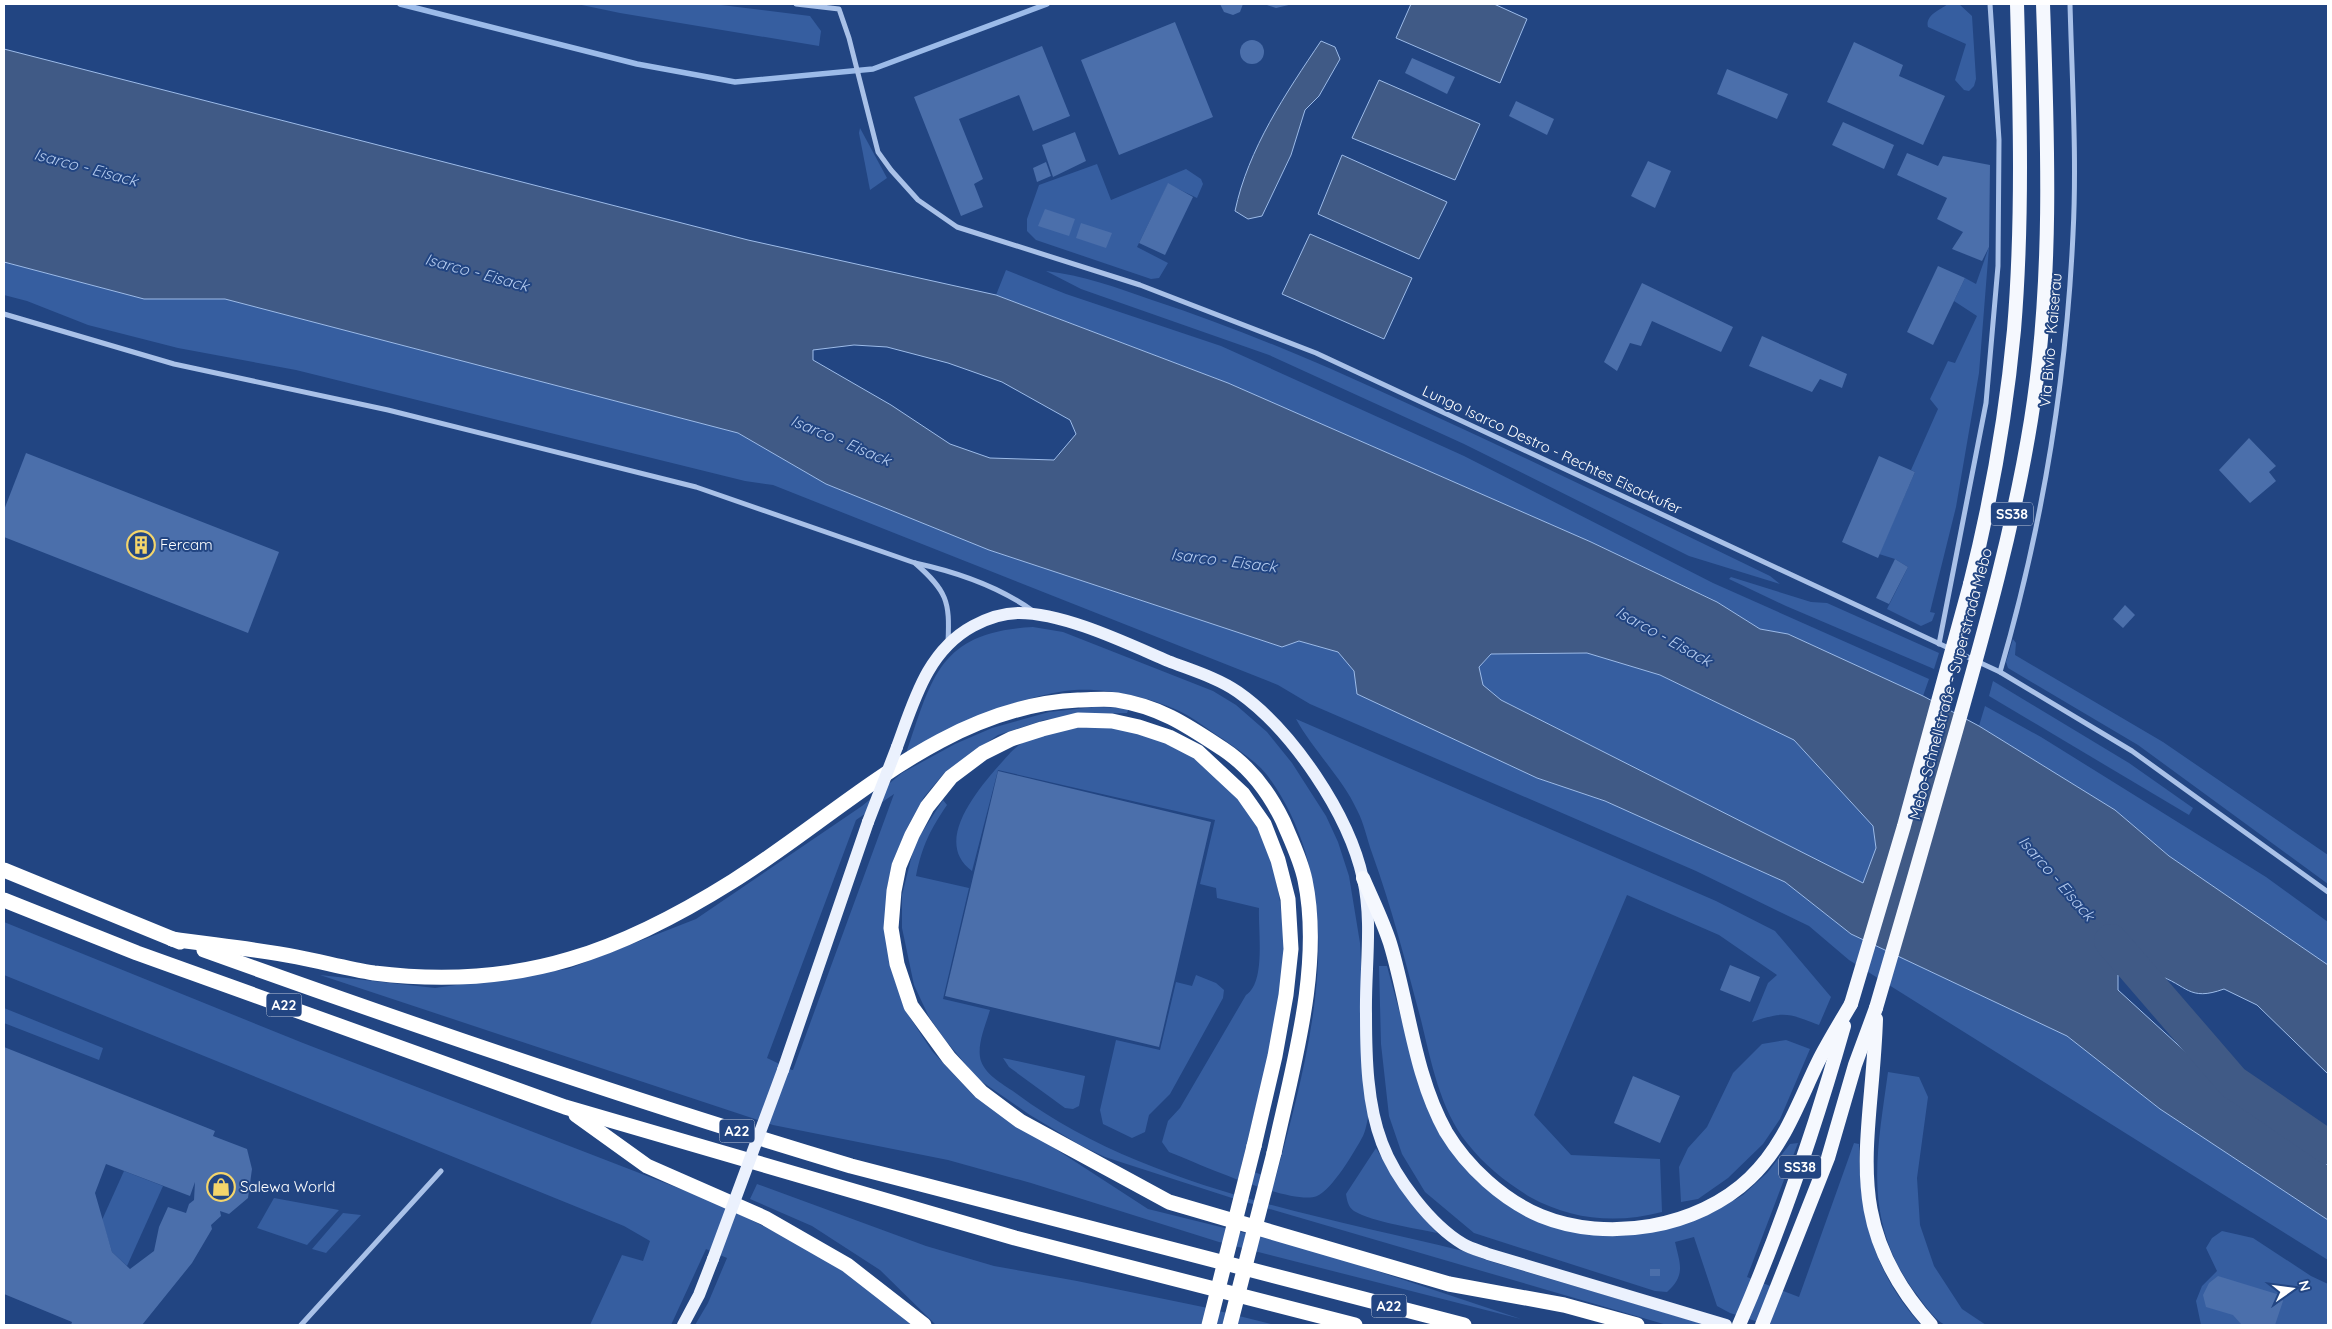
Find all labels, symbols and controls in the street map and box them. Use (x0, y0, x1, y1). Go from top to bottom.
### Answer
water label: Isarco - Eisack (32, 144, 142, 191)
water label: Isarco - Eisack (423, 249, 533, 296)
street label: Via Bivio - Kaiserau (2035, 272, 2066, 408)
street label: Lungo Isarco Destro - Rechtes Eisackufer (1419, 381, 1685, 518)
water label: Isarco - Eisack (788, 410, 895, 471)
road number: SS38 (1991, 502, 2033, 526)
building icon: Fercam (126, 530, 156, 560)
place label: Fercam (160, 535, 213, 554)
water label: Isarco - Eisack (1170, 544, 1280, 577)
street label: Mebo-Schnellstraße - Superstrada Mebo (1905, 546, 1996, 822)
water label: Isarco - Eisack (1612, 601, 1717, 671)
water label: Isarco - Eisack (2014, 831, 2101, 926)
road number: A22 (266, 994, 302, 1016)
road number: A22 (720, 1120, 754, 1142)
road number: SS38 (1779, 1156, 1821, 1178)
shop icon: Salewa World (206, 1172, 236, 1202)
place label: Salewa World (240, 1177, 335, 1196)
north arrow (2267, 1264, 2317, 1314)
text: N (2295, 1279, 2315, 1293)
road number: A22 (1372, 1294, 1406, 1318)

